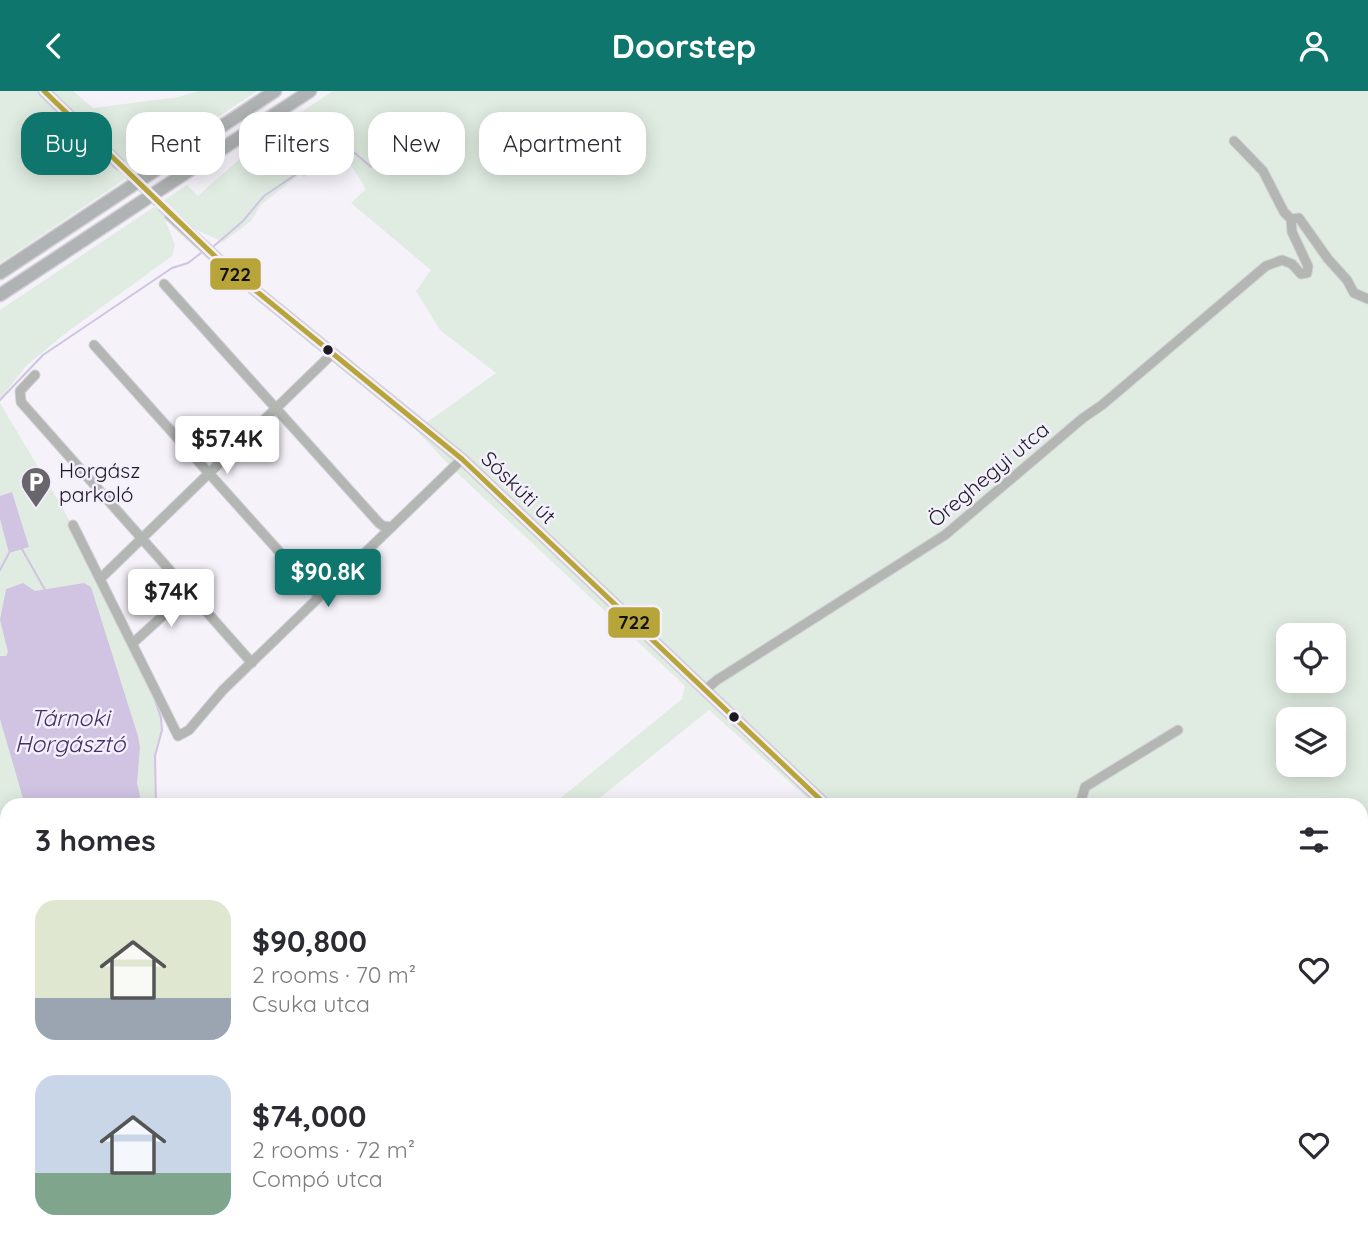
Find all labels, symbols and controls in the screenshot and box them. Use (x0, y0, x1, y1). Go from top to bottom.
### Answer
text: Doorstep (612, 26, 756, 66)
icon: back (35, 27, 73, 65)
icon: person (1295, 27, 1333, 65)
chip: Buy (21, 112, 112, 175)
chip: Rent (126, 112, 225, 175)
chip: Filters (239, 112, 354, 175)
chip: New (368, 112, 465, 175)
chip: Apartment (479, 112, 646, 175)
line badge: 722 (209, 257, 262, 291)
text: 722 (219, 262, 251, 286)
unlabelled marker (321, 343, 335, 357)
street label: Öreghegyi utca (922, 416, 1054, 532)
pin: $57.4K (170, 417, 284, 476)
text: $57.4K (191, 424, 263, 453)
street label: Sóskúti út (476, 445, 562, 529)
place label: Horgász parkoló (59, 457, 140, 507)
parking icon: Horgász parkoló (19, 465, 53, 509)
pin: $90.8K (271, 549, 385, 609)
text: $90.8K (291, 557, 365, 586)
pin: $74K (130, 569, 212, 629)
text: $74K (144, 577, 198, 606)
line badge: 722 (607, 606, 661, 639)
text: 722 (618, 610, 650, 634)
map controls (1276, 623, 1346, 777)
button: locate (1276, 623, 1346, 693)
water label: Tárnoki Horgásztó (15, 703, 126, 758)
button: layers (1276, 707, 1346, 777)
unlabelled marker (727, 710, 741, 724)
text: 3 homes (35, 821, 156, 859)
icon: filters (1295, 821, 1333, 859)
text: $90,800 (252, 922, 367, 960)
icon: home (91, 928, 175, 1012)
icon: heart (1295, 951, 1333, 989)
text: 2 rooms · 70 m² (252, 960, 416, 989)
text: Csuka utca (252, 989, 370, 1018)
text: $74,000 (252, 1097, 366, 1135)
icon: home (91, 1103, 175, 1187)
icon: heart (1295, 1126, 1333, 1164)
text: 2 rooms · 72 m² (252, 1135, 415, 1164)
text: Compó utca (252, 1164, 383, 1193)

